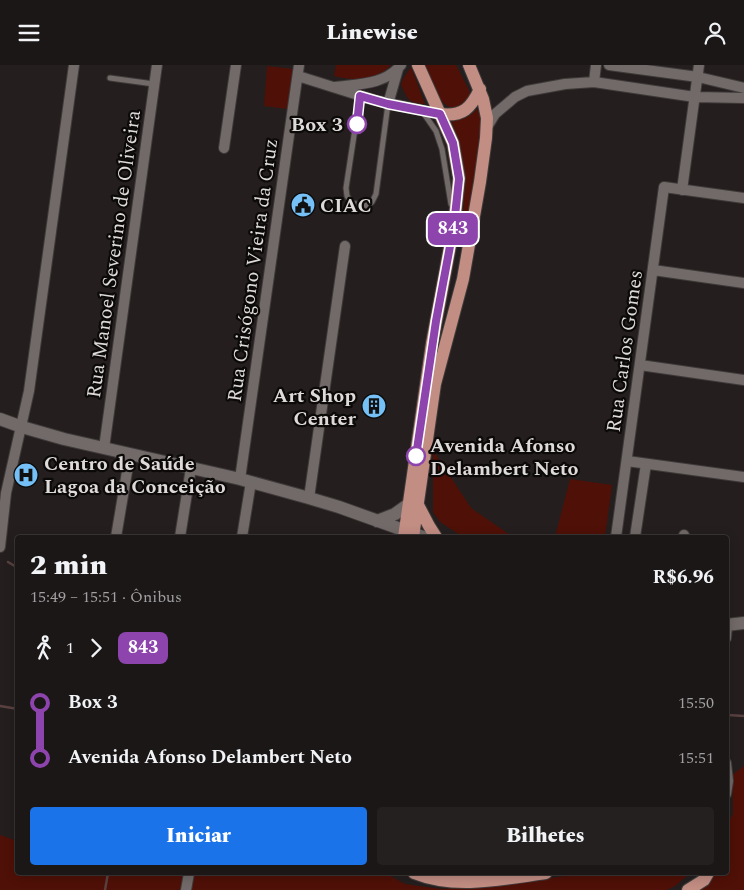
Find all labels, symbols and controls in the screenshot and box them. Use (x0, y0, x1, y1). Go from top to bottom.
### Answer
text: Linewise (326, 16, 418, 49)
icon: menu (15, 19, 43, 47)
icon: person (701, 19, 729, 47)
street label: Rua Manoel Severino de Oliveira (79, 108, 149, 400)
place label: Box 3 (291, 110, 343, 140)
marker: Box 3 (347, 114, 367, 134)
street label: Rua Crisógono Vieira da Cruz (220, 137, 286, 404)
place label: CIAC (320, 191, 372, 221)
public building icon: CIAC (290, 192, 316, 218)
line badge: 843 (424, 213, 482, 245)
text: 843 (438, 215, 468, 242)
street label: Rua Carlos Gomes (599, 268, 651, 434)
place label: Art Shop Center (273, 381, 356, 434)
building icon: Art Shop Center (361, 393, 387, 419)
place label: Avenida Afonso Delambert Neto (430, 431, 578, 484)
marker: Avenida Afonso Delambert Neto (406, 446, 426, 466)
place label: Centro de Saúde Lagoa da Conceição (44, 449, 226, 502)
hospital icon: Centro de Saúde Lagoa da Conceição (13, 462, 39, 488)
text: 2 min (30, 544, 107, 587)
text: R$6.96 (652, 563, 714, 592)
text: 15:49 – 15:51 · Ônibus (30, 585, 182, 609)
icon: walk (30, 634, 58, 662)
icon: forward (82, 634, 110, 662)
text: 843 (128, 634, 158, 661)
text: 1 (66, 636, 74, 660)
text: Box 3 (68, 688, 118, 717)
text: 15:50 (678, 691, 714, 715)
text: Avenida Afonso Delambert Neto (68, 743, 352, 772)
text: 15:51 (678, 746, 714, 770)
button: Iniciar (30, 807, 367, 865)
button: Bilhetes (377, 807, 714, 865)

